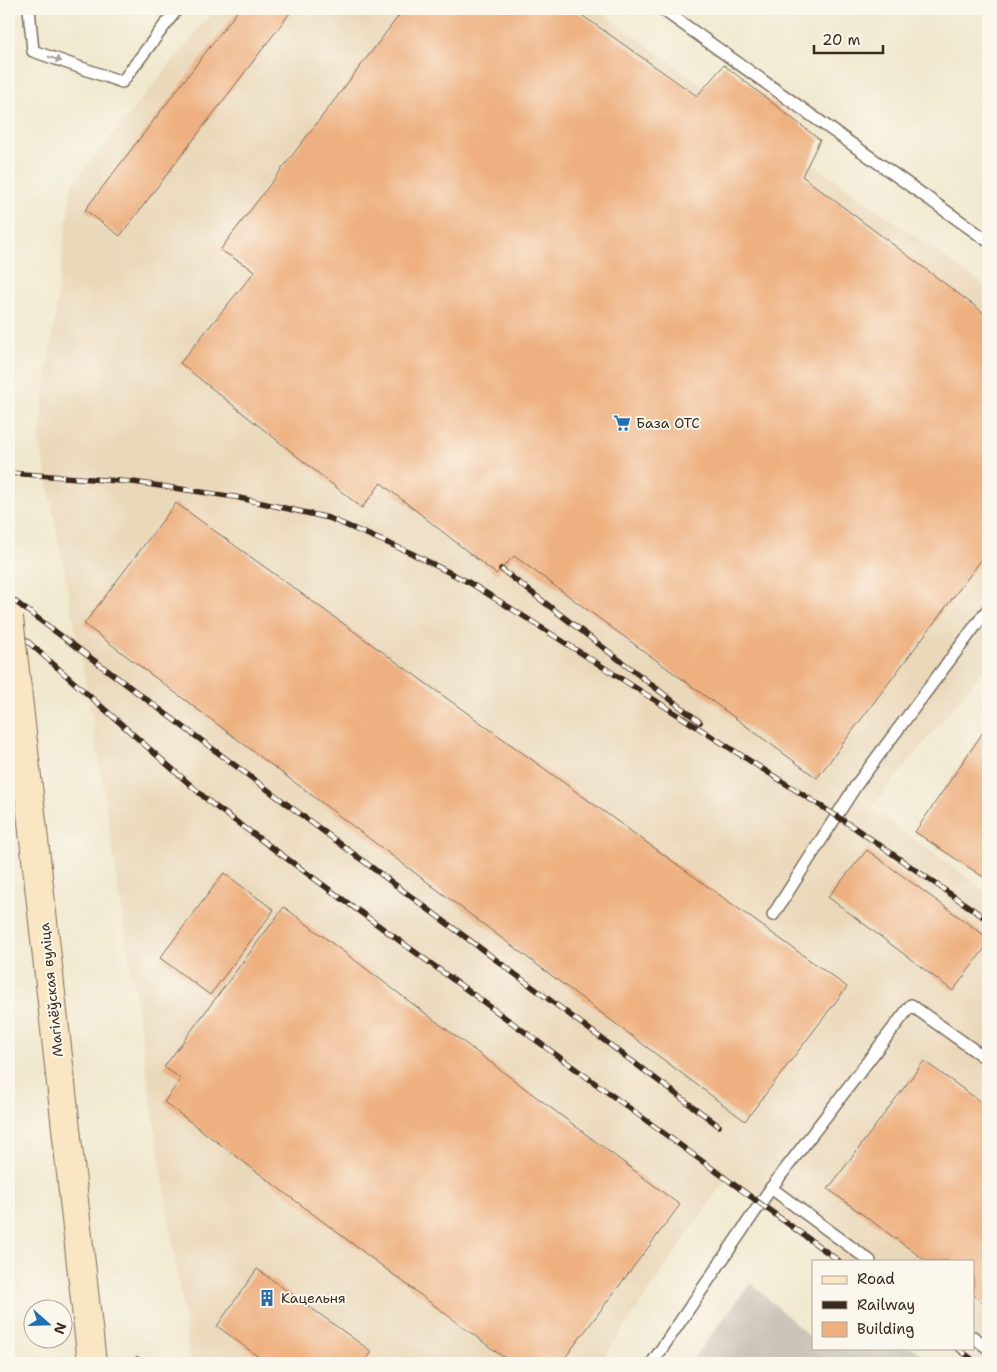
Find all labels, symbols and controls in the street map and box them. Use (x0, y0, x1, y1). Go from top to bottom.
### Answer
scale bar (814, 22, 883, 54)
text: 20 m (822, 30, 861, 50)
one-way arrow (47, 56, 62, 63)
supermarket icon: База ОТС (612, 413, 632, 433)
place label: База ОТС (636, 414, 700, 432)
street label: Магілёўская вуліца (35, 922, 67, 1058)
legend (812, 1260, 974, 1350)
text: Road (857, 1269, 895, 1289)
building icon: Кацельня (257, 1288, 277, 1308)
place label: Кацельня (281, 1289, 346, 1307)
text: Railway (857, 1295, 915, 1315)
north arrow (22, 1300, 72, 1350)
text: Building (857, 1319, 914, 1339)
text: N (50, 1320, 71, 1337)

